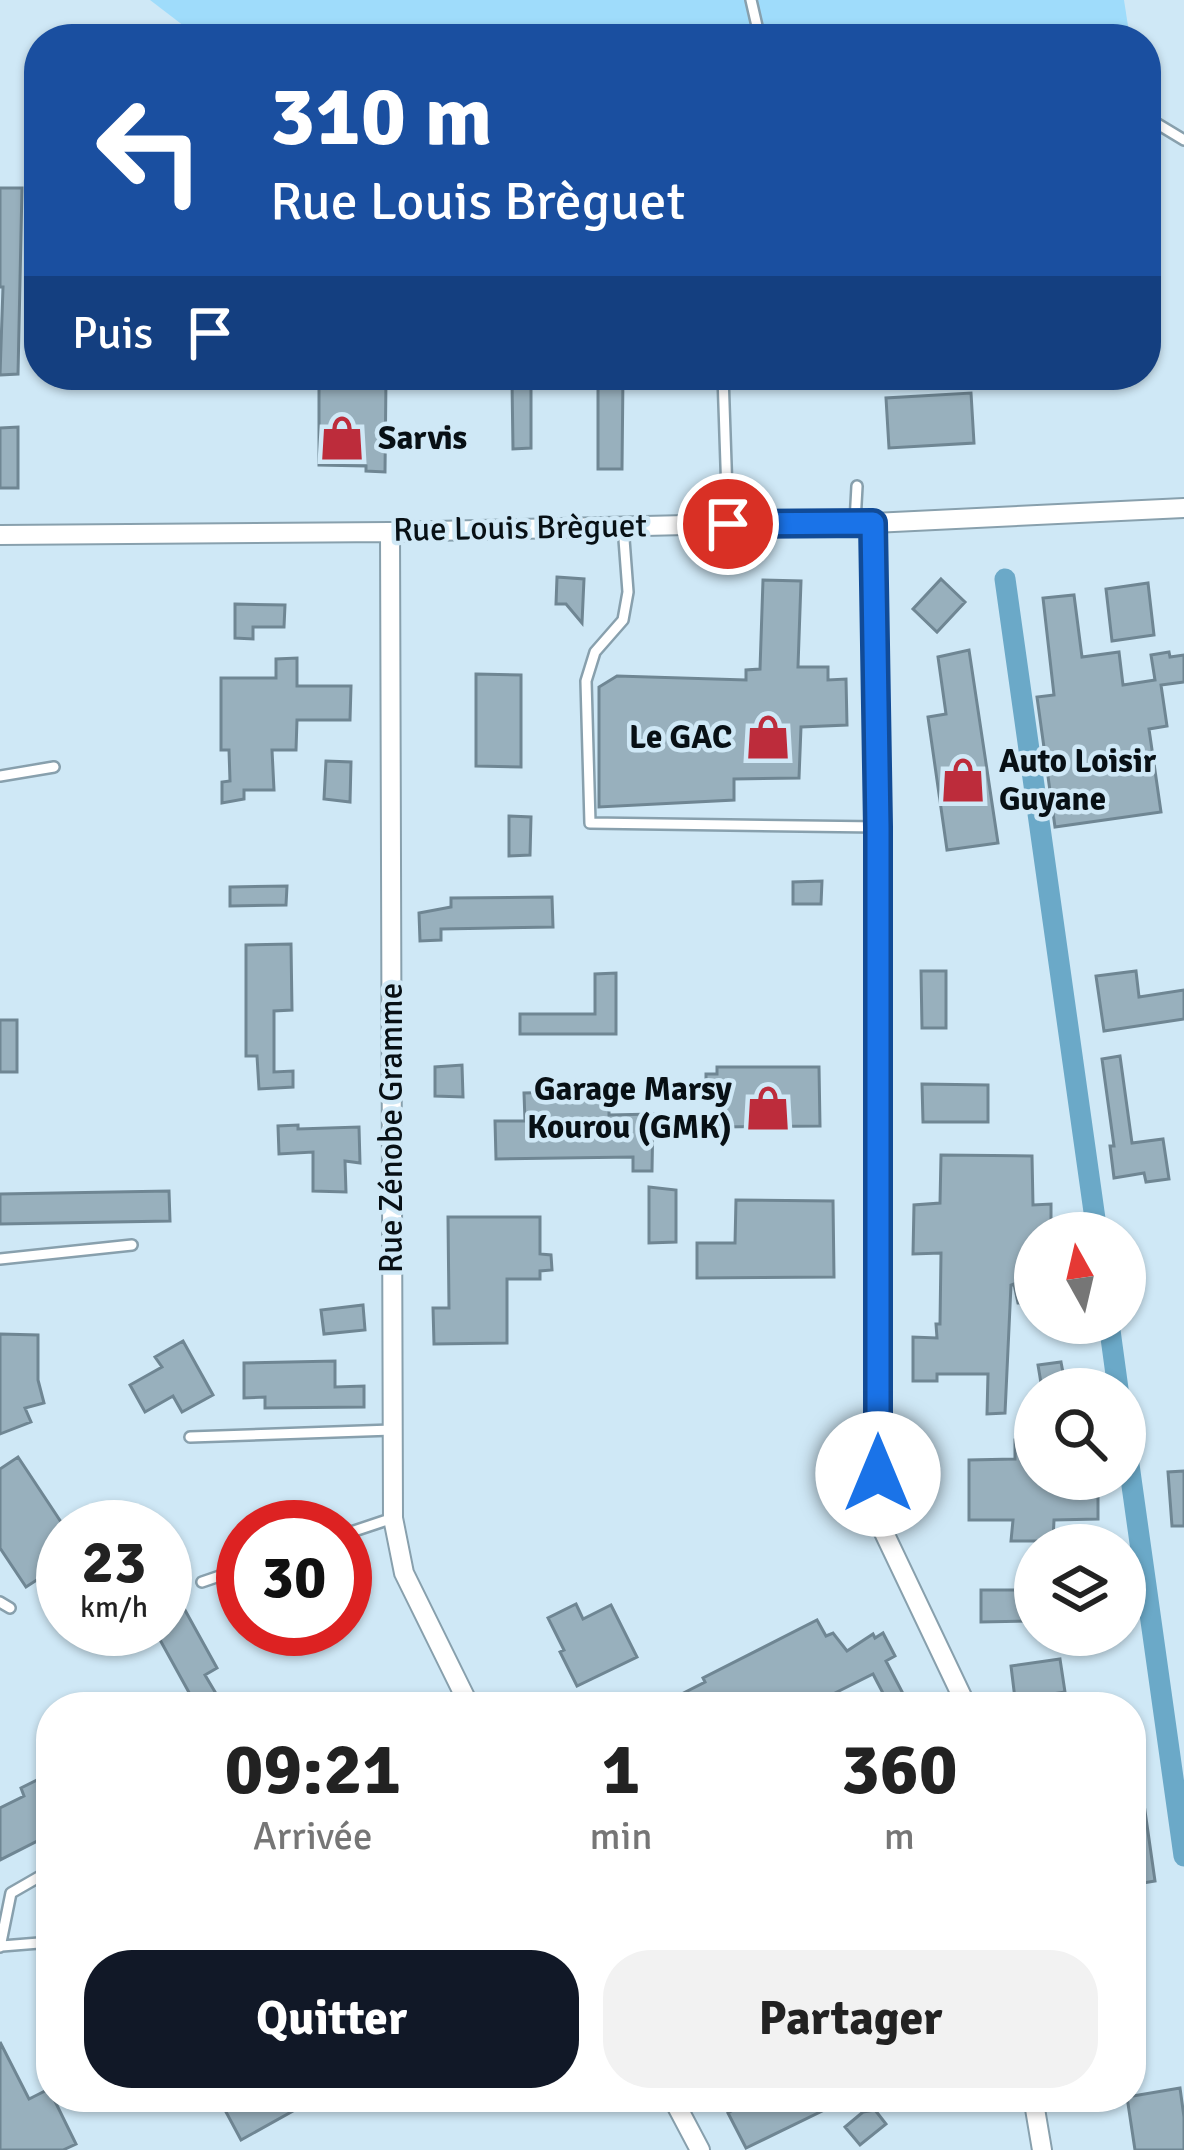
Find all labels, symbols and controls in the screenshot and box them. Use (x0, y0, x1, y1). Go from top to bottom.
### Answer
text: 310 m (270, 65, 492, 169)
icon: left (72, 72, 228, 228)
text: Rue Louis Brèguet (270, 168, 686, 235)
icon: arrive (177, 300, 243, 366)
text: Puis (72, 306, 153, 361)
shop icon: Sarvis (317, 413, 367, 463)
place label: Sarvis (378, 418, 467, 459)
pin (677, 473, 779, 575)
icon: arrive (695, 491, 761, 557)
street label: Rue Louis Brèguet (393, 505, 647, 551)
shop icon: Le GAC (743, 712, 793, 762)
place label: Le GAC (629, 717, 732, 758)
place label: Auto Loisir Guyane (999, 741, 1157, 820)
shop icon: Auto Loisir Guyane (938, 755, 988, 805)
street label: Rue Zénobe Gramme (371, 983, 412, 1273)
place label: Garage Marsy Kourou (GMK) (527, 1069, 733, 1148)
shop icon: Garage Marsy Kourou (GMK) (743, 1083, 793, 1133)
north arrow (1014, 1212, 1146, 1344)
map controls (1014, 1212, 1146, 1656)
button: search (1014, 1368, 1146, 1500)
position arrow (815, 1411, 941, 1537)
speed limit sign: 30 (216, 1500, 372, 1656)
button: layers (1014, 1524, 1146, 1656)
text: 23 (82, 1526, 146, 1600)
text: km/h (80, 1589, 148, 1626)
text: 09:21 (224, 1725, 401, 1814)
text: 1 (602, 1725, 640, 1814)
text: 360 (841, 1725, 958, 1814)
text: Arrivée (253, 1812, 373, 1860)
text: min (590, 1812, 653, 1860)
text: m (884, 1812, 915, 1860)
button: Quitter (84, 1950, 579, 2088)
button: Partager (603, 1950, 1098, 2088)

